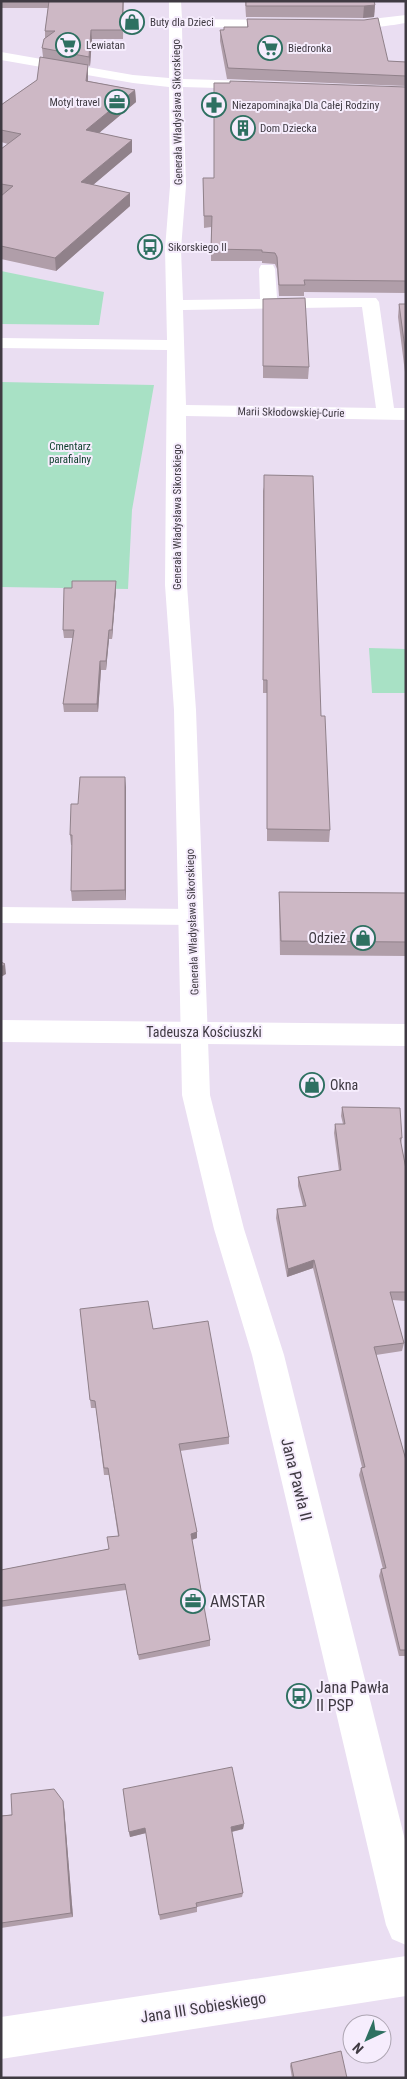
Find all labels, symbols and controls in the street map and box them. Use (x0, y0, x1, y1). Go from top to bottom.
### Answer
shop icon: Buty dla Dzieci (119, 9, 145, 35)
place label: Buty dla Dzieci (150, 16, 214, 29)
supermarket icon: Lewiatan (55, 32, 81, 58)
supermarket icon: Biedronka (257, 35, 283, 61)
street label: Generała Władysława Sikorskiego (170, 38, 185, 185)
place label: Lewiatan (86, 39, 125, 52)
place label: Biedronka (288, 42, 331, 55)
office icon: Motyl travel (104, 89, 130, 115)
pharmacy icon: Niezapominajka Dla Całej Rodziny (201, 92, 227, 118)
place label: Motyl travel (49, 96, 100, 109)
place label: Niezapominajka Dla Całej Rodziny (232, 99, 380, 112)
building icon: Dom Dziecka (230, 115, 256, 141)
place label: Dom Dziecka (260, 122, 317, 135)
bus stop icon: Sikorskiego II (137, 234, 163, 260)
place label: Sikorskiego II (168, 241, 227, 254)
street label: Marii Skłodowskiej-Curie (237, 405, 345, 420)
park label: Cmentarz parafialny (49, 440, 92, 466)
street label: Generała Władysława Sikorskiego (171, 443, 184, 590)
street label: Generała Władysława Sikorskiego (183, 848, 202, 995)
shop icon: Odzież (350, 925, 376, 951)
place label: Odzież (309, 930, 346, 946)
street label: Tadeusza Kościuszki (146, 1024, 262, 1040)
shop icon: Okna (299, 1072, 325, 1098)
place label: Okna (330, 1077, 358, 1093)
street label: Jana Pawła II (277, 1436, 316, 1522)
office icon: AMSTAR (180, 1588, 206, 1614)
place label: AMSTAR (210, 1592, 266, 1611)
place label: Jana Pawła II PSP (316, 1678, 389, 1715)
bus stop icon: Jana Pawła II PSP (286, 1683, 312, 1709)
street label: Jana III Sobieskiego (139, 1988, 267, 2027)
north arrow (342, 2014, 392, 2064)
text: N (349, 2040, 367, 2057)

